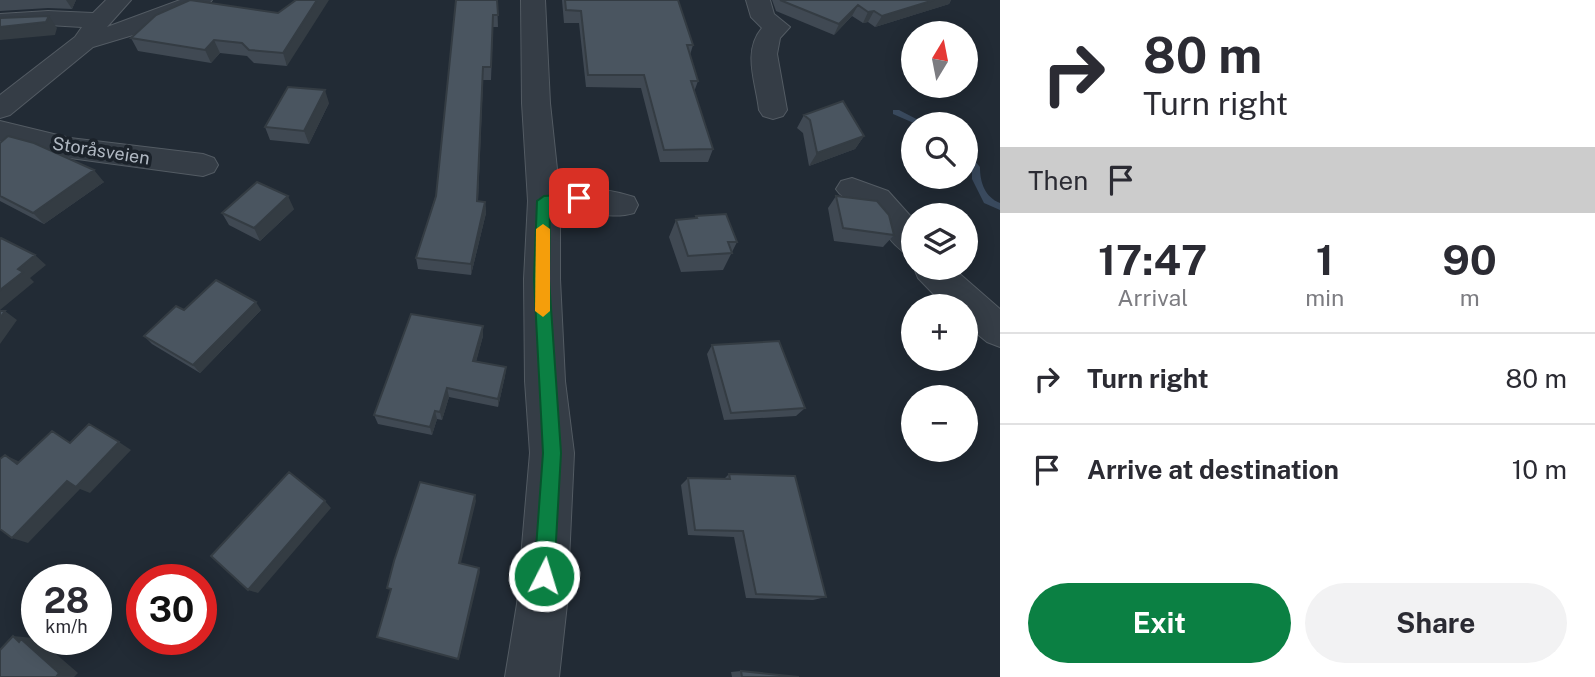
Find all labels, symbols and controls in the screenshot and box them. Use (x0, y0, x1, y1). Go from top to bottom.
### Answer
north arrow (901, 21, 978, 98)
map controls (901, 21, 978, 462)
text: 80 m (1143, 26, 1262, 84)
icon: right (1028, 28, 1119, 119)
text: Turn right (1143, 85, 1288, 122)
button: search (901, 112, 978, 189)
street label: Storåsveien (51, 132, 151, 169)
icon: arrive (1102, 161, 1140, 199)
text: Then (1028, 165, 1088, 196)
pin (549, 168, 609, 228)
icon: arrive (560, 179, 598, 217)
button: layers (901, 203, 978, 280)
text: 17:47 (1098, 235, 1207, 284)
text: 1 (1316, 235, 1334, 284)
text: 90 (1442, 235, 1497, 284)
text: Arrival (1117, 284, 1188, 311)
text: min (1305, 284, 1344, 311)
text: m (1460, 284, 1480, 311)
button: + (901, 294, 978, 371)
icon: right (1028, 360, 1066, 398)
text: Turn right (1087, 363, 1209, 394)
text: 80 m (1506, 363, 1567, 394)
button: − (901, 385, 978, 462)
icon: arrive (1028, 451, 1066, 489)
text: Arrive at destination (1087, 454, 1339, 485)
text: 10 m (1512, 454, 1567, 485)
position arrow (507, 539, 581, 613)
speed limit sign: 30 (126, 564, 217, 655)
text: 28 (44, 580, 89, 621)
button: Exit (1028, 583, 1291, 663)
button: Share (1305, 583, 1567, 663)
text: km/h (45, 616, 88, 637)

